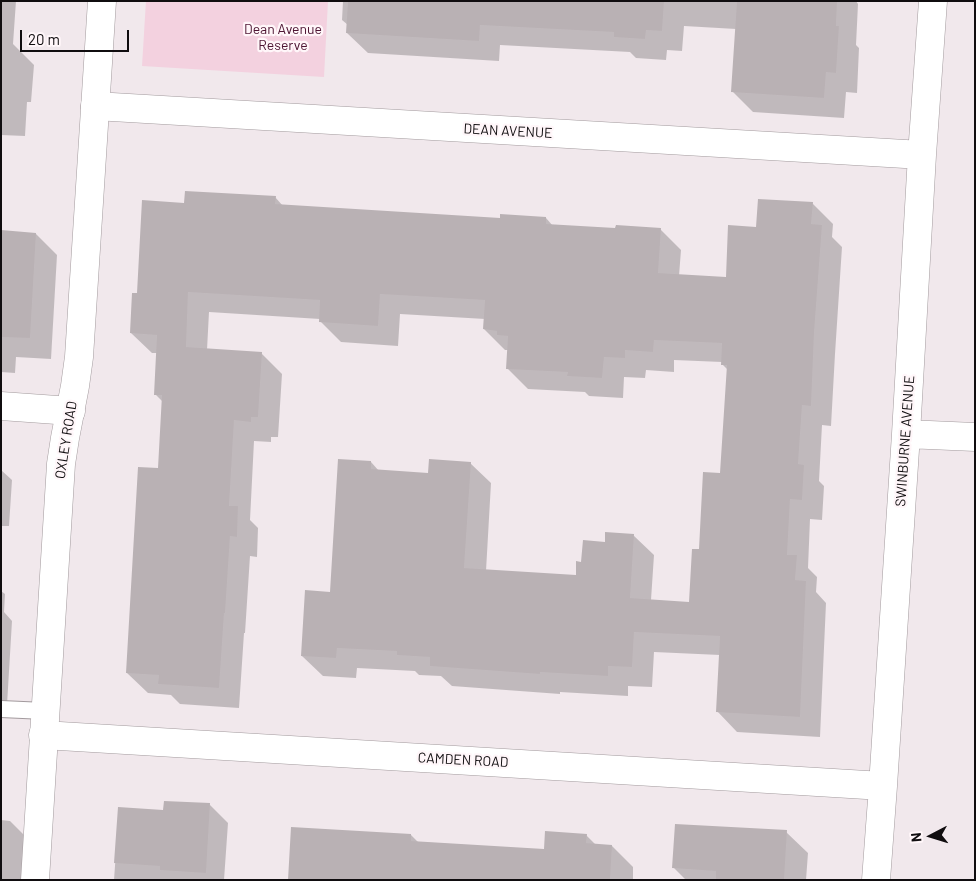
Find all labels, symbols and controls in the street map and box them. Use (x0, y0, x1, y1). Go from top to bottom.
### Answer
scale bar (22, 20, 131, 52)
park label: Dean Avenue Reserve (244, 21, 322, 54)
text: 20 m (28, 30, 60, 48)
street label: DEAN AVENUE (463, 120, 553, 142)
street label: SWINBURNE AVENUE (892, 375, 918, 507)
street label: OXLEY ROAD (52, 400, 80, 480)
street label: CAMDEN ROAD (417, 749, 509, 771)
north arrow (906, 811, 956, 861)
text: N (907, 832, 924, 843)

